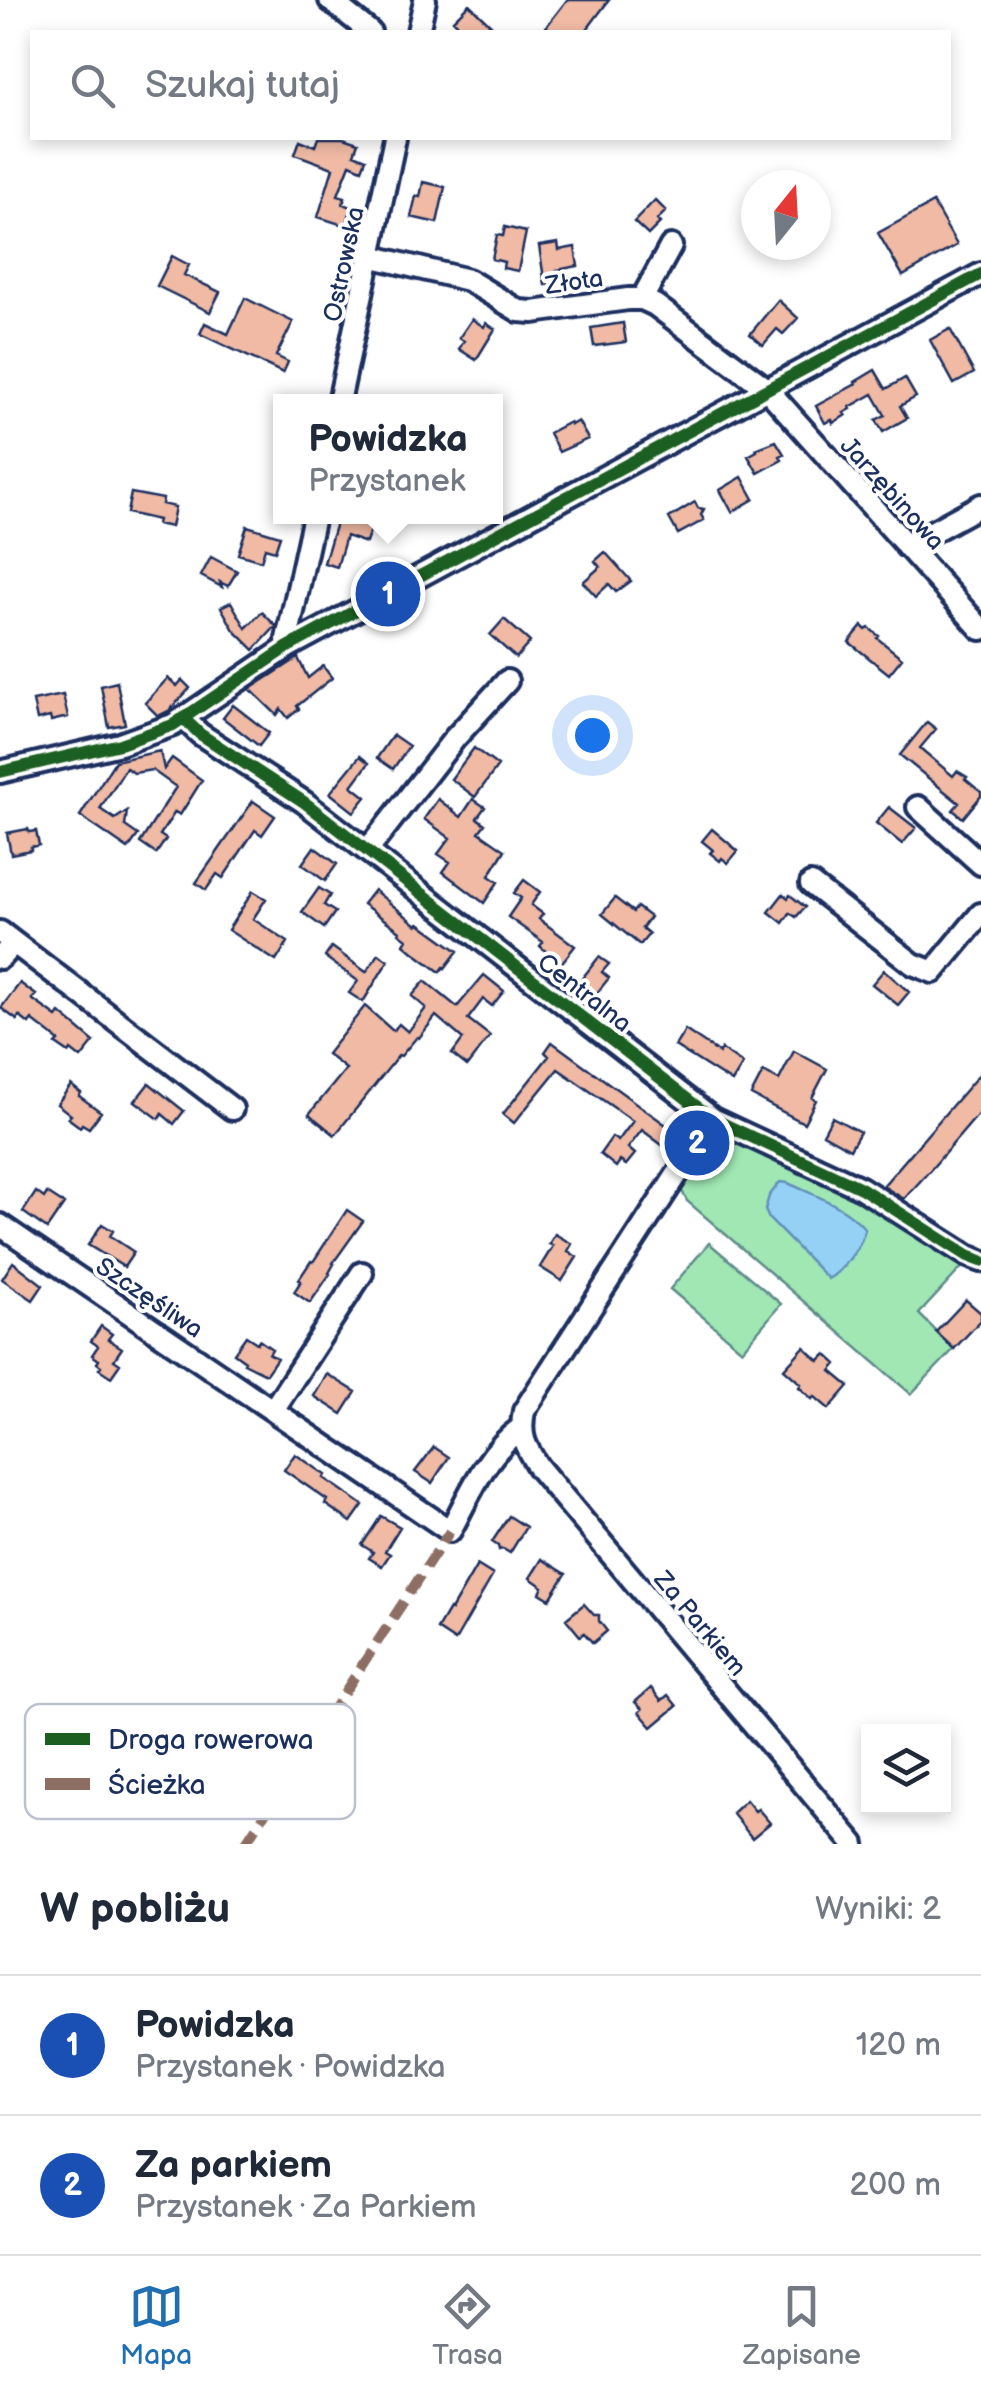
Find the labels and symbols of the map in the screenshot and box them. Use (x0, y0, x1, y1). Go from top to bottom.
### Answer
north arrow (741, 170, 831, 260)
street label: Ostrowska (317, 204, 372, 325)
street label: Złota (542, 263, 605, 302)
street label: Jarzębinowa (833, 431, 951, 557)
pin: 1 (356, 556, 420, 632)
your location (567, 710, 618, 761)
street label: Centralna (531, 947, 637, 1040)
pin: 2 (664, 1106, 730, 1180)
street label: Szczęśliwa (90, 1251, 209, 1345)
street label: Za Parkiem (646, 1564, 753, 1683)
legend (25, 1704, 355, 1819)
text: Droga rowerowa (108, 1724, 314, 1757)
text: Ścieżka (108, 1768, 206, 1802)

